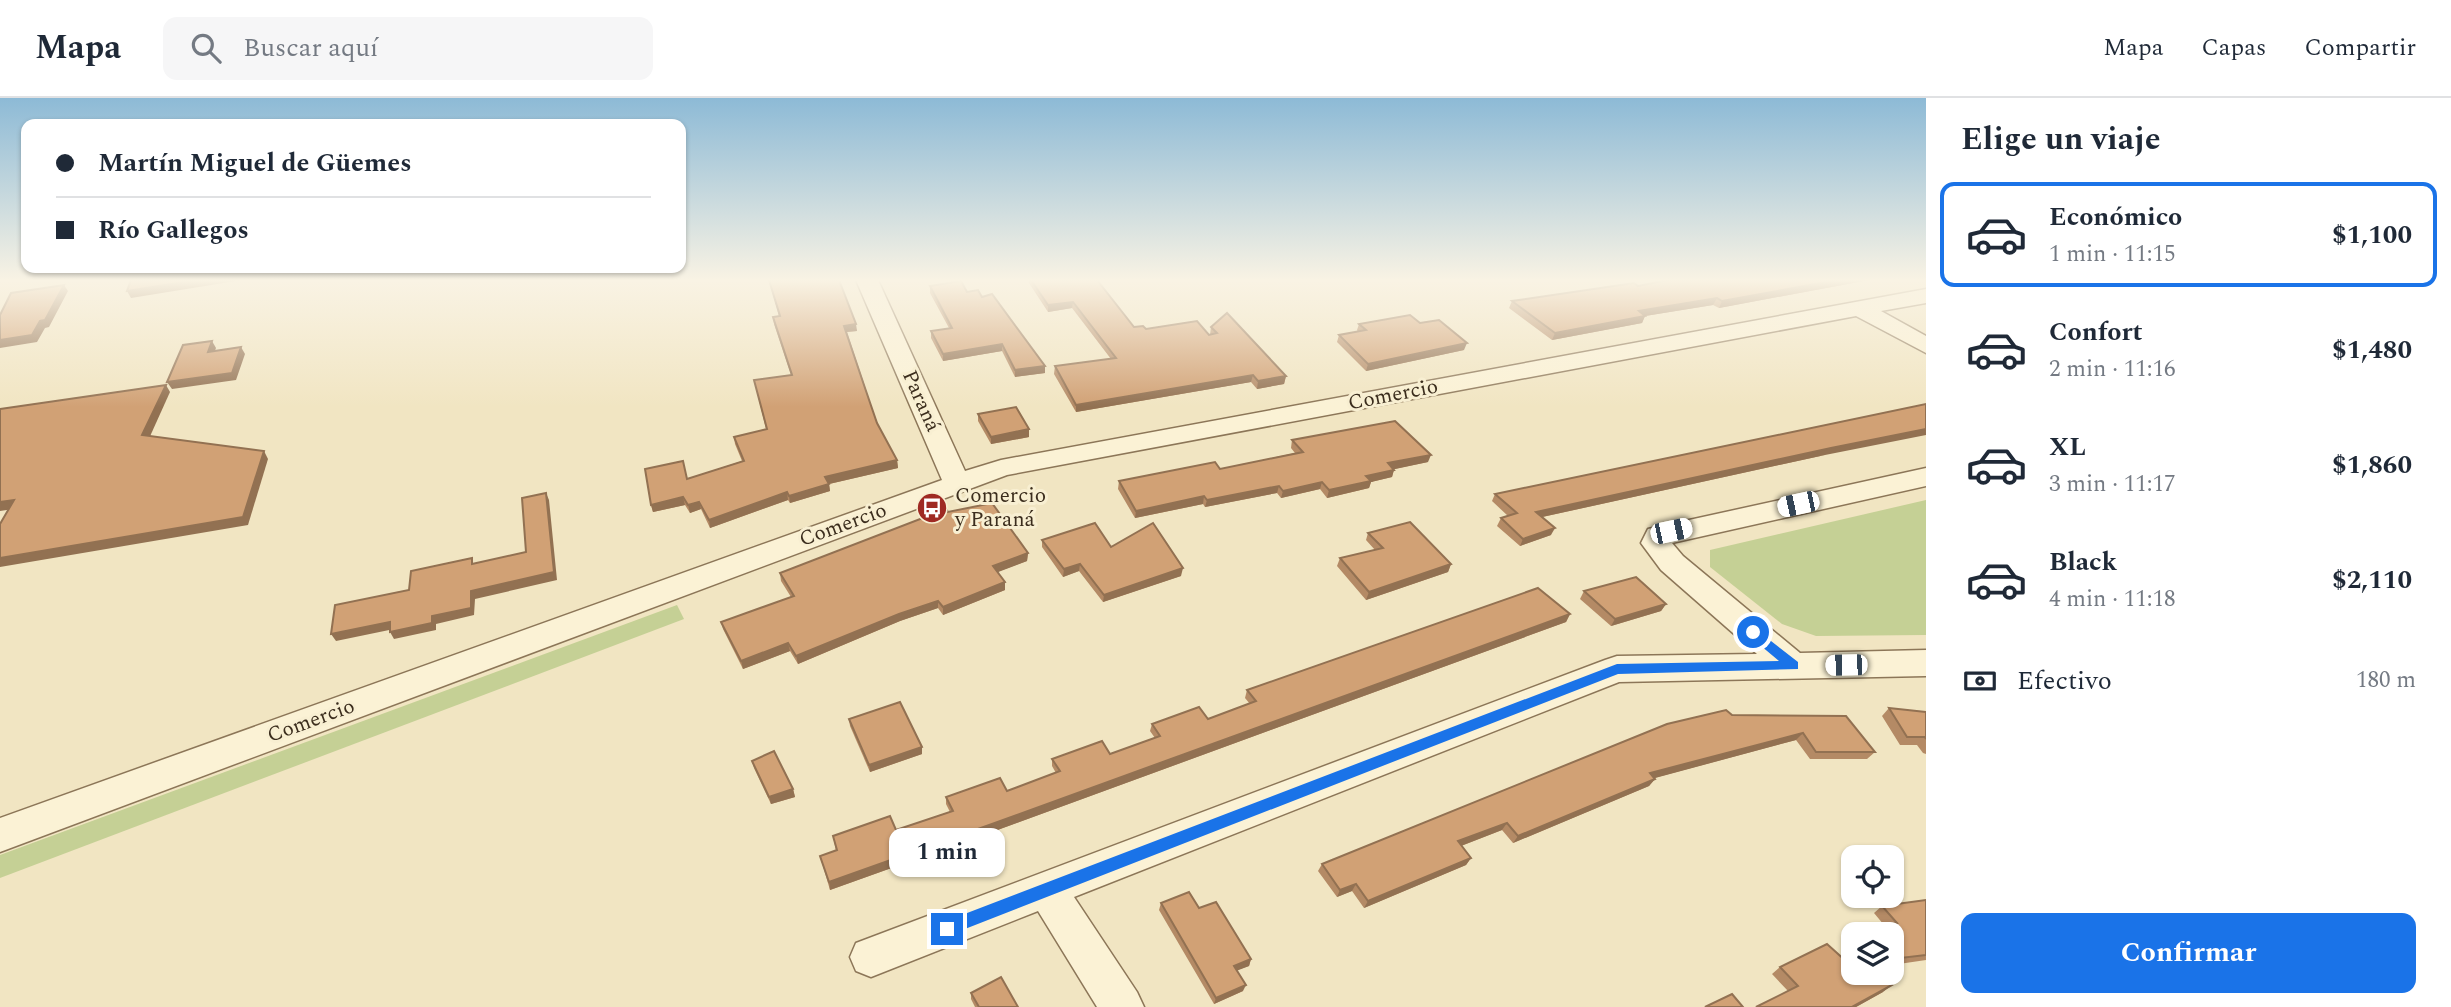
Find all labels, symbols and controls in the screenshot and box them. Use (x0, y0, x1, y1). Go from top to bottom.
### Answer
search box (163, 17, 653, 80)
text: Mapa (35, 23, 121, 73)
text: Buscar aquí (243, 28, 378, 68)
icon: search (187, 29, 225, 67)
text: Mapa (2103, 30, 2163, 66)
text: Capas (2201, 30, 2266, 66)
text: Compartir (2304, 30, 2416, 66)
text: Elige un viaje (1961, 115, 2161, 164)
text: Martín Miguel de Güemes (98, 143, 412, 183)
text: Económico (2049, 197, 2182, 237)
icon: car (1965, 203, 2028, 266)
text: Río Gallegos (98, 210, 249, 250)
text: $1,100 (2332, 215, 2412, 255)
text: 1 min · 11:15 (2049, 237, 2176, 272)
text: Confort (2049, 312, 2143, 352)
icon: car (1965, 318, 2028, 381)
text: $1,480 (2332, 330, 2412, 370)
text: 2 min · 11:16 (2049, 352, 2176, 387)
street label: Paraná (893, 365, 949, 438)
street label: Comercio (1345, 371, 1441, 419)
text: XL (2049, 427, 2086, 467)
icon: car (1965, 433, 2028, 496)
text: $1,860 (2332, 445, 2412, 485)
text: 3 min · 11:17 (2049, 467, 2176, 502)
place label: Comercio y Paraná (954, 480, 1046, 536)
car (1776, 489, 1821, 519)
bus stop icon: Comercio y Paraná (915, 491, 949, 525)
street label: Comercio (795, 494, 891, 556)
car (1649, 516, 1694, 546)
text: Black (2049, 542, 2117, 582)
icon: car (1965, 548, 2028, 611)
text: $2,110 (2332, 560, 2412, 600)
text: 4 min · 11:18 (2049, 582, 2176, 617)
route start (1737, 616, 1769, 648)
car (1825, 654, 1868, 676)
text: Efectivo (2017, 661, 2112, 701)
icon: cash (1961, 662, 1999, 700)
text: 180 m (2356, 663, 2416, 698)
street label: Comercio (263, 690, 359, 752)
callout: 1 min (889, 828, 1005, 876)
text: 1 min (916, 835, 978, 870)
map controls (1841, 845, 1904, 985)
button: locate (1841, 845, 1904, 908)
route end (931, 913, 963, 945)
button: Confirmar (1961, 913, 2416, 993)
button: layers (1841, 922, 1904, 985)

